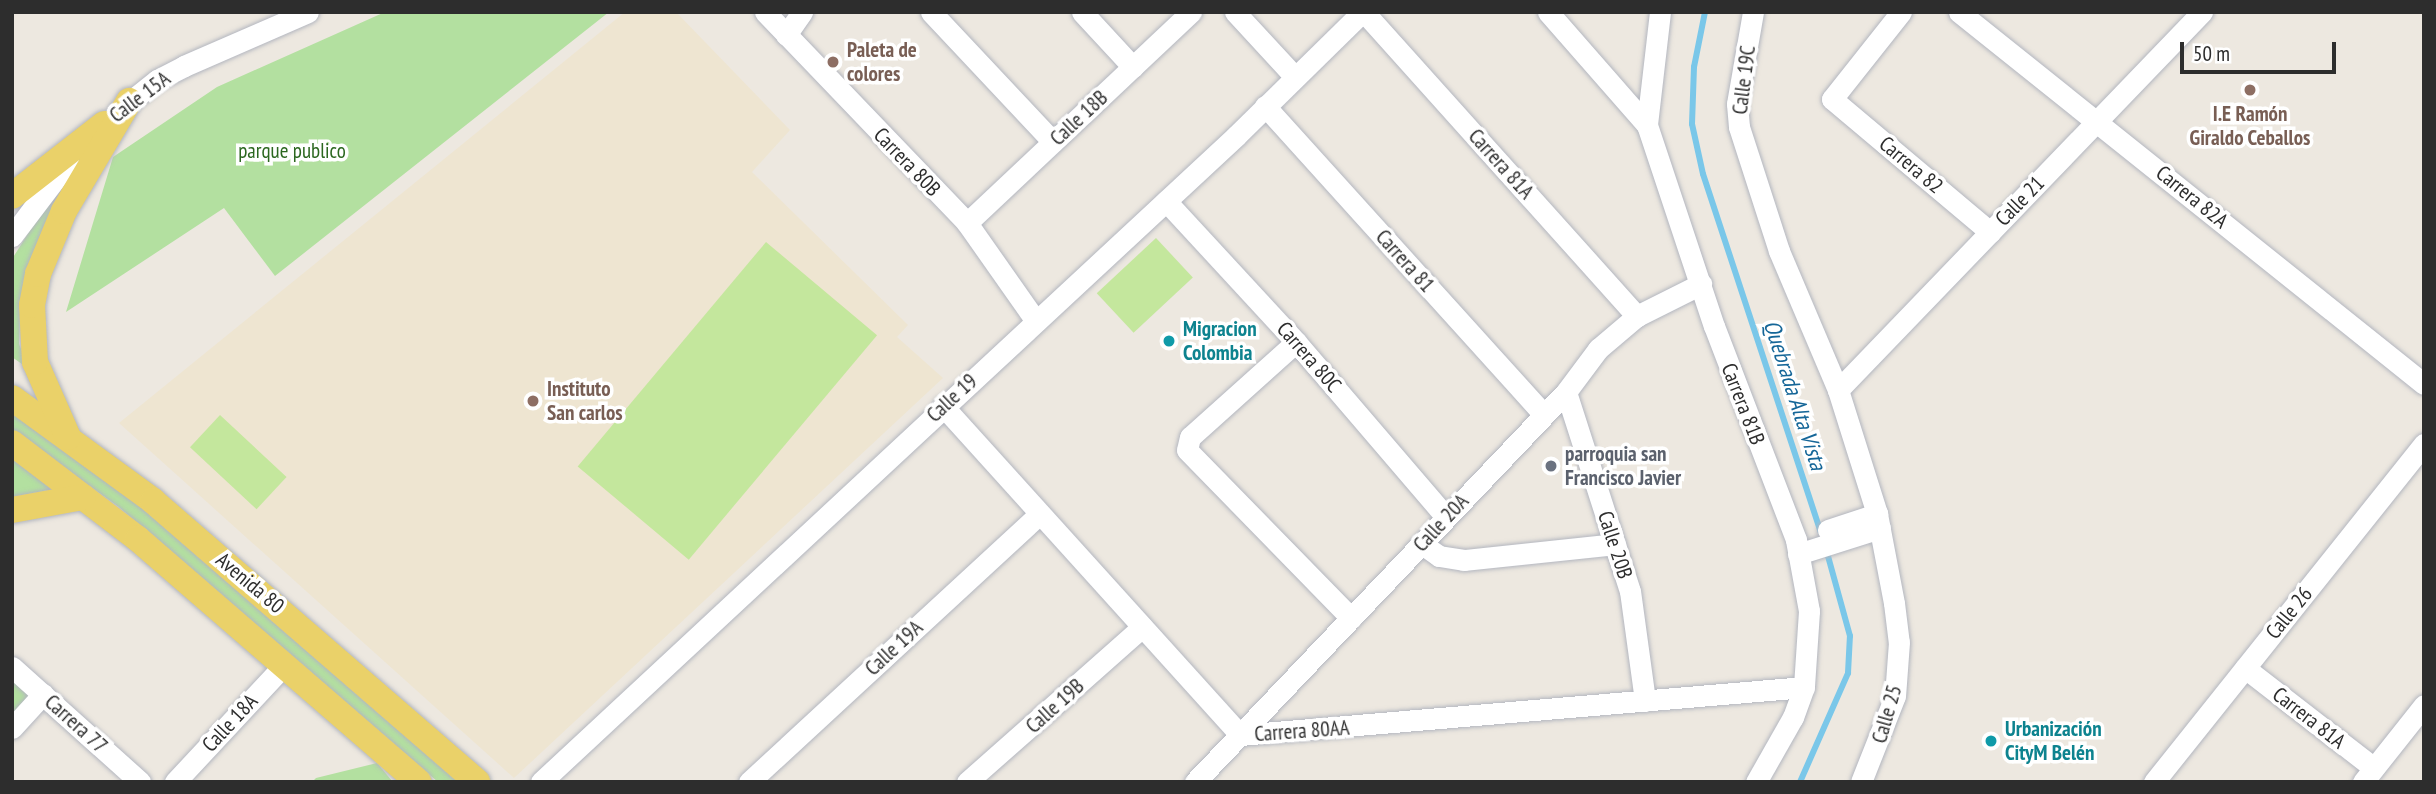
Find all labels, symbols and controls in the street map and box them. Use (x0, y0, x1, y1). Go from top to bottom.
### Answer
scale bar (2184, 28, 2340, 72)
place label: Paleta de colores (847, 37, 917, 87)
text: 50 m (2193, 40, 2230, 67)
street label: Calle 19C (1727, 44, 1761, 116)
marker: Paleta de colores (825, 54, 841, 70)
street label: Calle 15A (105, 66, 175, 128)
marker: I.E Ramón Giraldo Ceballos (2242, 82, 2258, 98)
street label: Calle 18B (1045, 85, 1113, 151)
place label: I.E Ramón Giraldo Ceballos (2189, 101, 2311, 151)
street label: Carrera 80B (868, 123, 946, 201)
street label: Carrera 81A (1463, 124, 1539, 204)
street label: Carrera 82 (1874, 131, 1948, 199)
park label: parque publico (238, 138, 346, 164)
street label: Carrera 82A (2151, 160, 2233, 234)
street label: Calle 21 (1990, 171, 2050, 231)
street label: Carrera 81 (1370, 225, 1440, 297)
place label: Migracion Colombia (1183, 316, 1257, 366)
water label: Quebrada Alta Vista (1758, 316, 1832, 474)
street label: Carrera 80C (1272, 317, 1346, 397)
marker: Migracion Colombia (1161, 333, 1177, 349)
street label: Carrera 81B (1716, 360, 1770, 448)
street label: Calle 19 (922, 368, 982, 428)
place label: Instituto San carlos (547, 376, 623, 426)
marker: Instituto San carlos (525, 393, 541, 409)
place label: parroquia san Francisco Javier (1565, 441, 1681, 491)
marker: parroquia san Francisco Javier (1543, 458, 1559, 474)
street label: Calle 20A (1408, 489, 1474, 557)
street label: Calle 20B (1592, 508, 1638, 582)
street label: Avenida 80 (211, 547, 289, 619)
street label: Calle 26 (2260, 582, 2318, 644)
street label: Calle 19A (860, 615, 928, 681)
street label: Calle 19B (1021, 673, 1089, 739)
street label: Calle 25 (1867, 682, 1907, 746)
street label: Carrera 81A (2268, 682, 2350, 754)
street label: Carrera 77 (40, 689, 112, 759)
street label: Calle 18A (197, 689, 263, 757)
street label: Carrera 80AA (1254, 715, 1350, 747)
place label: Urbanización CityM Belén (2005, 716, 2102, 766)
marker: Urbanización CityM Belén (1983, 733, 1999, 749)

